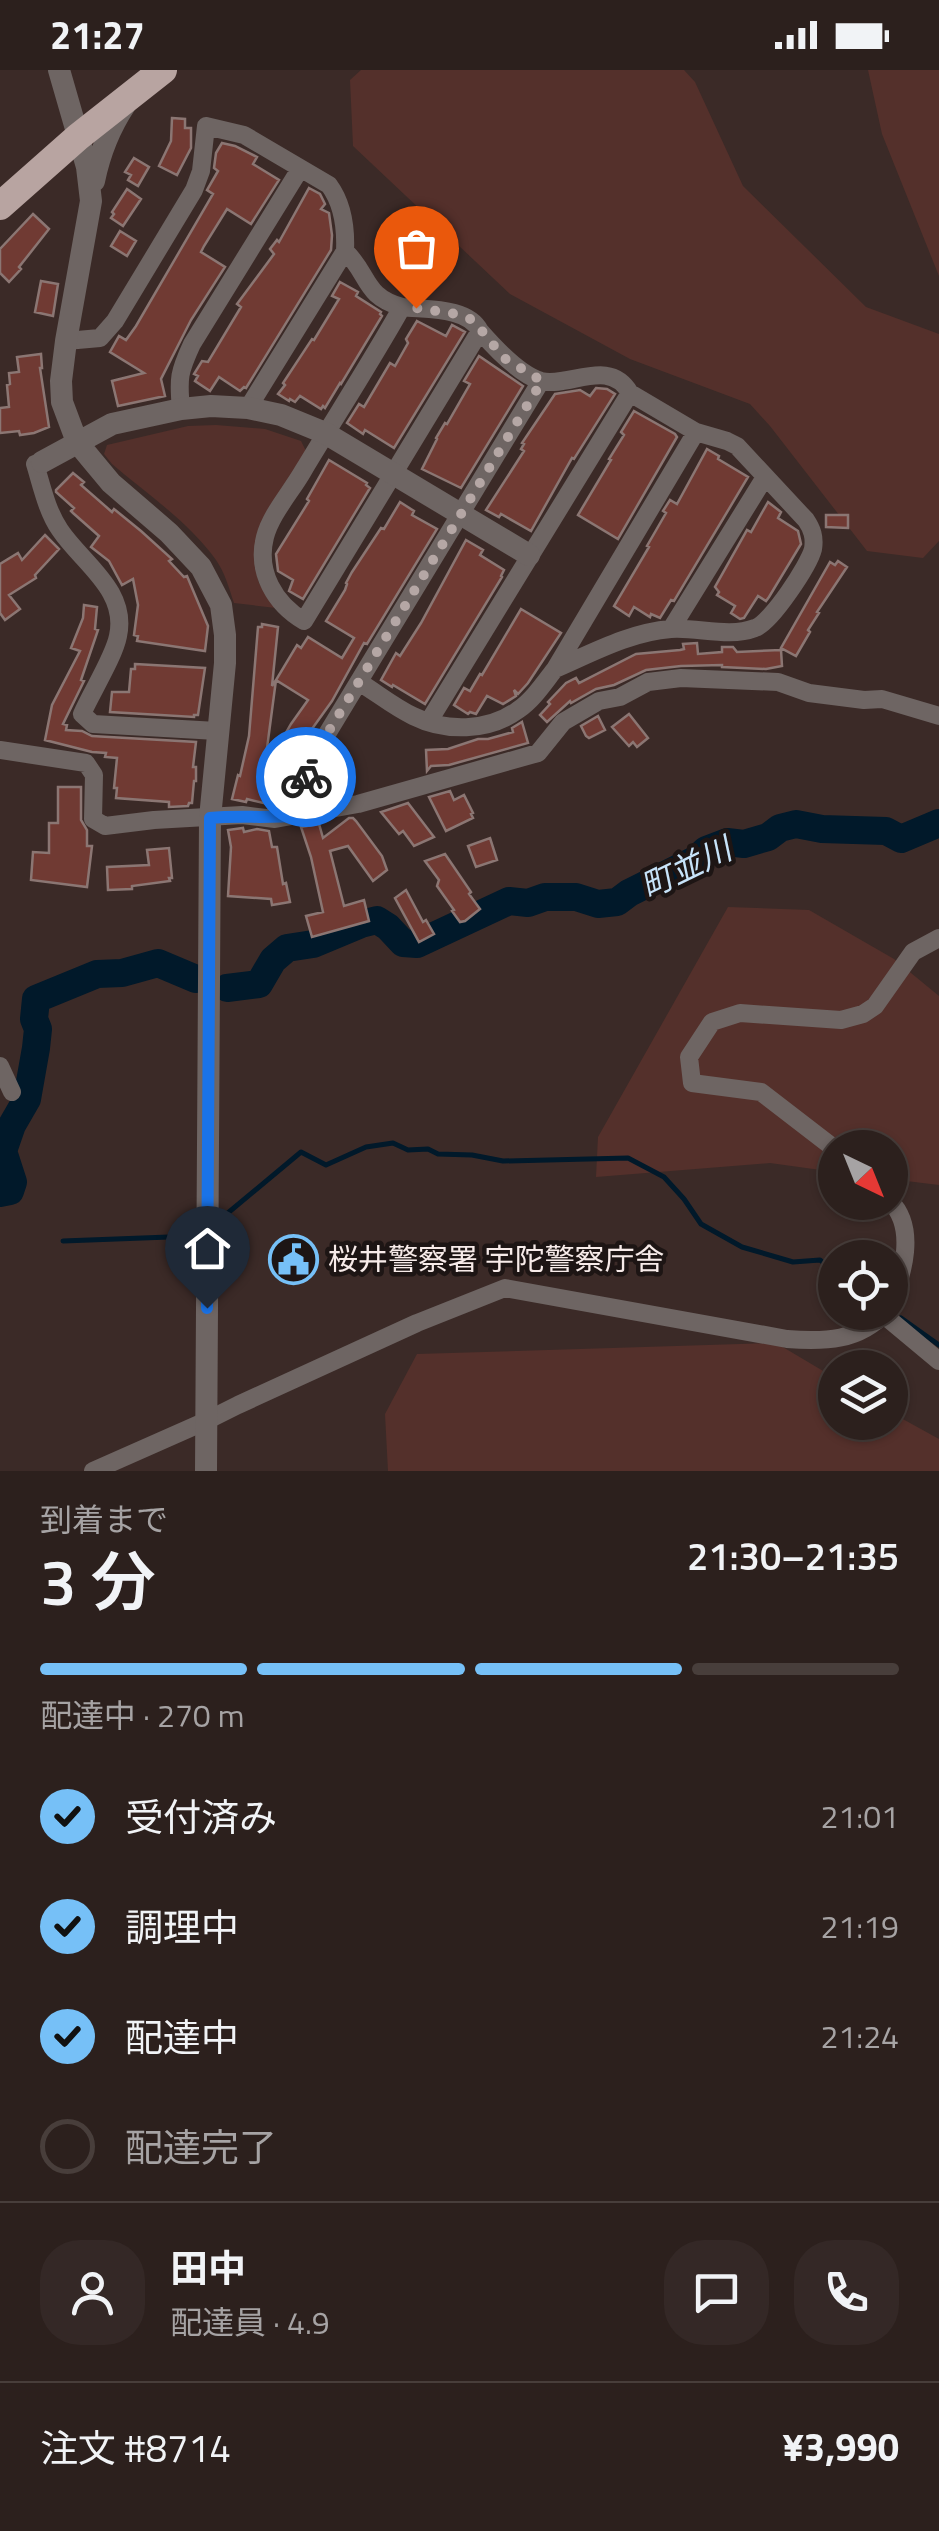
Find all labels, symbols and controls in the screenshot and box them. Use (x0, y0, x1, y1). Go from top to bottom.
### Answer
text: 21:27 (50, 6, 145, 64)
pin (374, 206, 459, 309)
icon: bag (389, 221, 444, 276)
courier (256, 727, 356, 827)
icon: bike (279, 750, 334, 805)
water label: 町並川 (632, 823, 742, 910)
north arrow (818, 1130, 908, 1220)
map controls (818, 1130, 908, 1440)
pin (165, 1206, 250, 1309)
icon: home (180, 1221, 235, 1276)
public building icon: 桜井警察署 宇陀警察庁舎 (267, 1234, 319, 1286)
place label: 桜井警察署 宇陀警察庁舎 (328, 1236, 665, 1282)
button: locate (818, 1240, 908, 1330)
button: layers (818, 1350, 908, 1440)
text: 到着まで (40, 1495, 168, 1543)
text: 21:30–21:35 (687, 1527, 899, 1585)
text: 3 分 (40, 1531, 156, 1630)
text: 配達中 · 270 m (40, 1691, 245, 1739)
text: 受付済み (125, 1788, 277, 1846)
icon: check (40, 1789, 95, 1844)
text: 21:01 (820, 1792, 899, 1840)
text: 調理中 (125, 1898, 239, 1956)
icon: check (40, 1899, 95, 1954)
text: 21:19 (820, 1902, 899, 1950)
text: 配達中 (125, 2008, 239, 2066)
icon: check (40, 2009, 95, 2064)
text: 21:24 (820, 2012, 899, 2060)
text: 配達完了 (125, 2118, 277, 2176)
text: 田中 (170, 2239, 246, 2297)
button: person (40, 2240, 145, 2345)
button: chat (664, 2240, 769, 2345)
button: phone (794, 2240, 899, 2345)
text: 配達員 · 4.9 (170, 2298, 330, 2346)
text: ¥3,990 (783, 2418, 899, 2476)
text: 注文 #8714 (40, 2419, 231, 2477)

